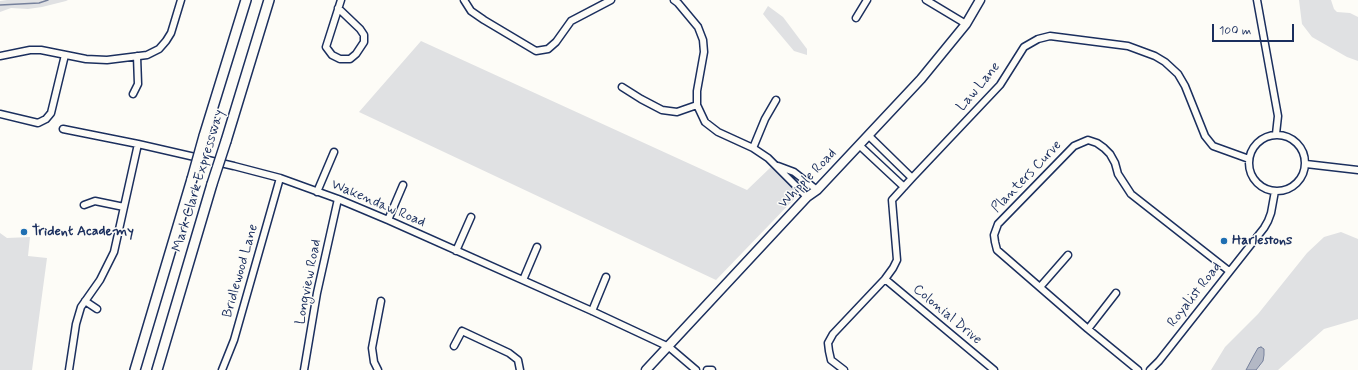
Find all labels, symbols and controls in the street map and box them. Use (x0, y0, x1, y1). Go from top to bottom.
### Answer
scale bar (1214, 16, 1296, 42)
text: 100 m (1219, 23, 1251, 39)
street label: Law Lane (954, 59, 1004, 115)
street label: Mark Clark Expressway (169, 108, 229, 254)
street label: Planters Curve (988, 137, 1066, 217)
street label: Whipple Road (775, 146, 841, 212)
street label: Wakendaw Road (328, 177, 428, 231)
street label: Bridlewood Lane (220, 222, 262, 320)
place label: Trident Academy (32, 224, 134, 240)
marker: Trident Academy (19, 227, 29, 237)
place label: Harlestons (1232, 233, 1292, 249)
marker: Harlestons (1219, 236, 1229, 246)
street label: Longview Road (292, 238, 326, 326)
street label: Royalist Road (1164, 259, 1226, 331)
street label: Colonial Drive (909, 281, 985, 349)

